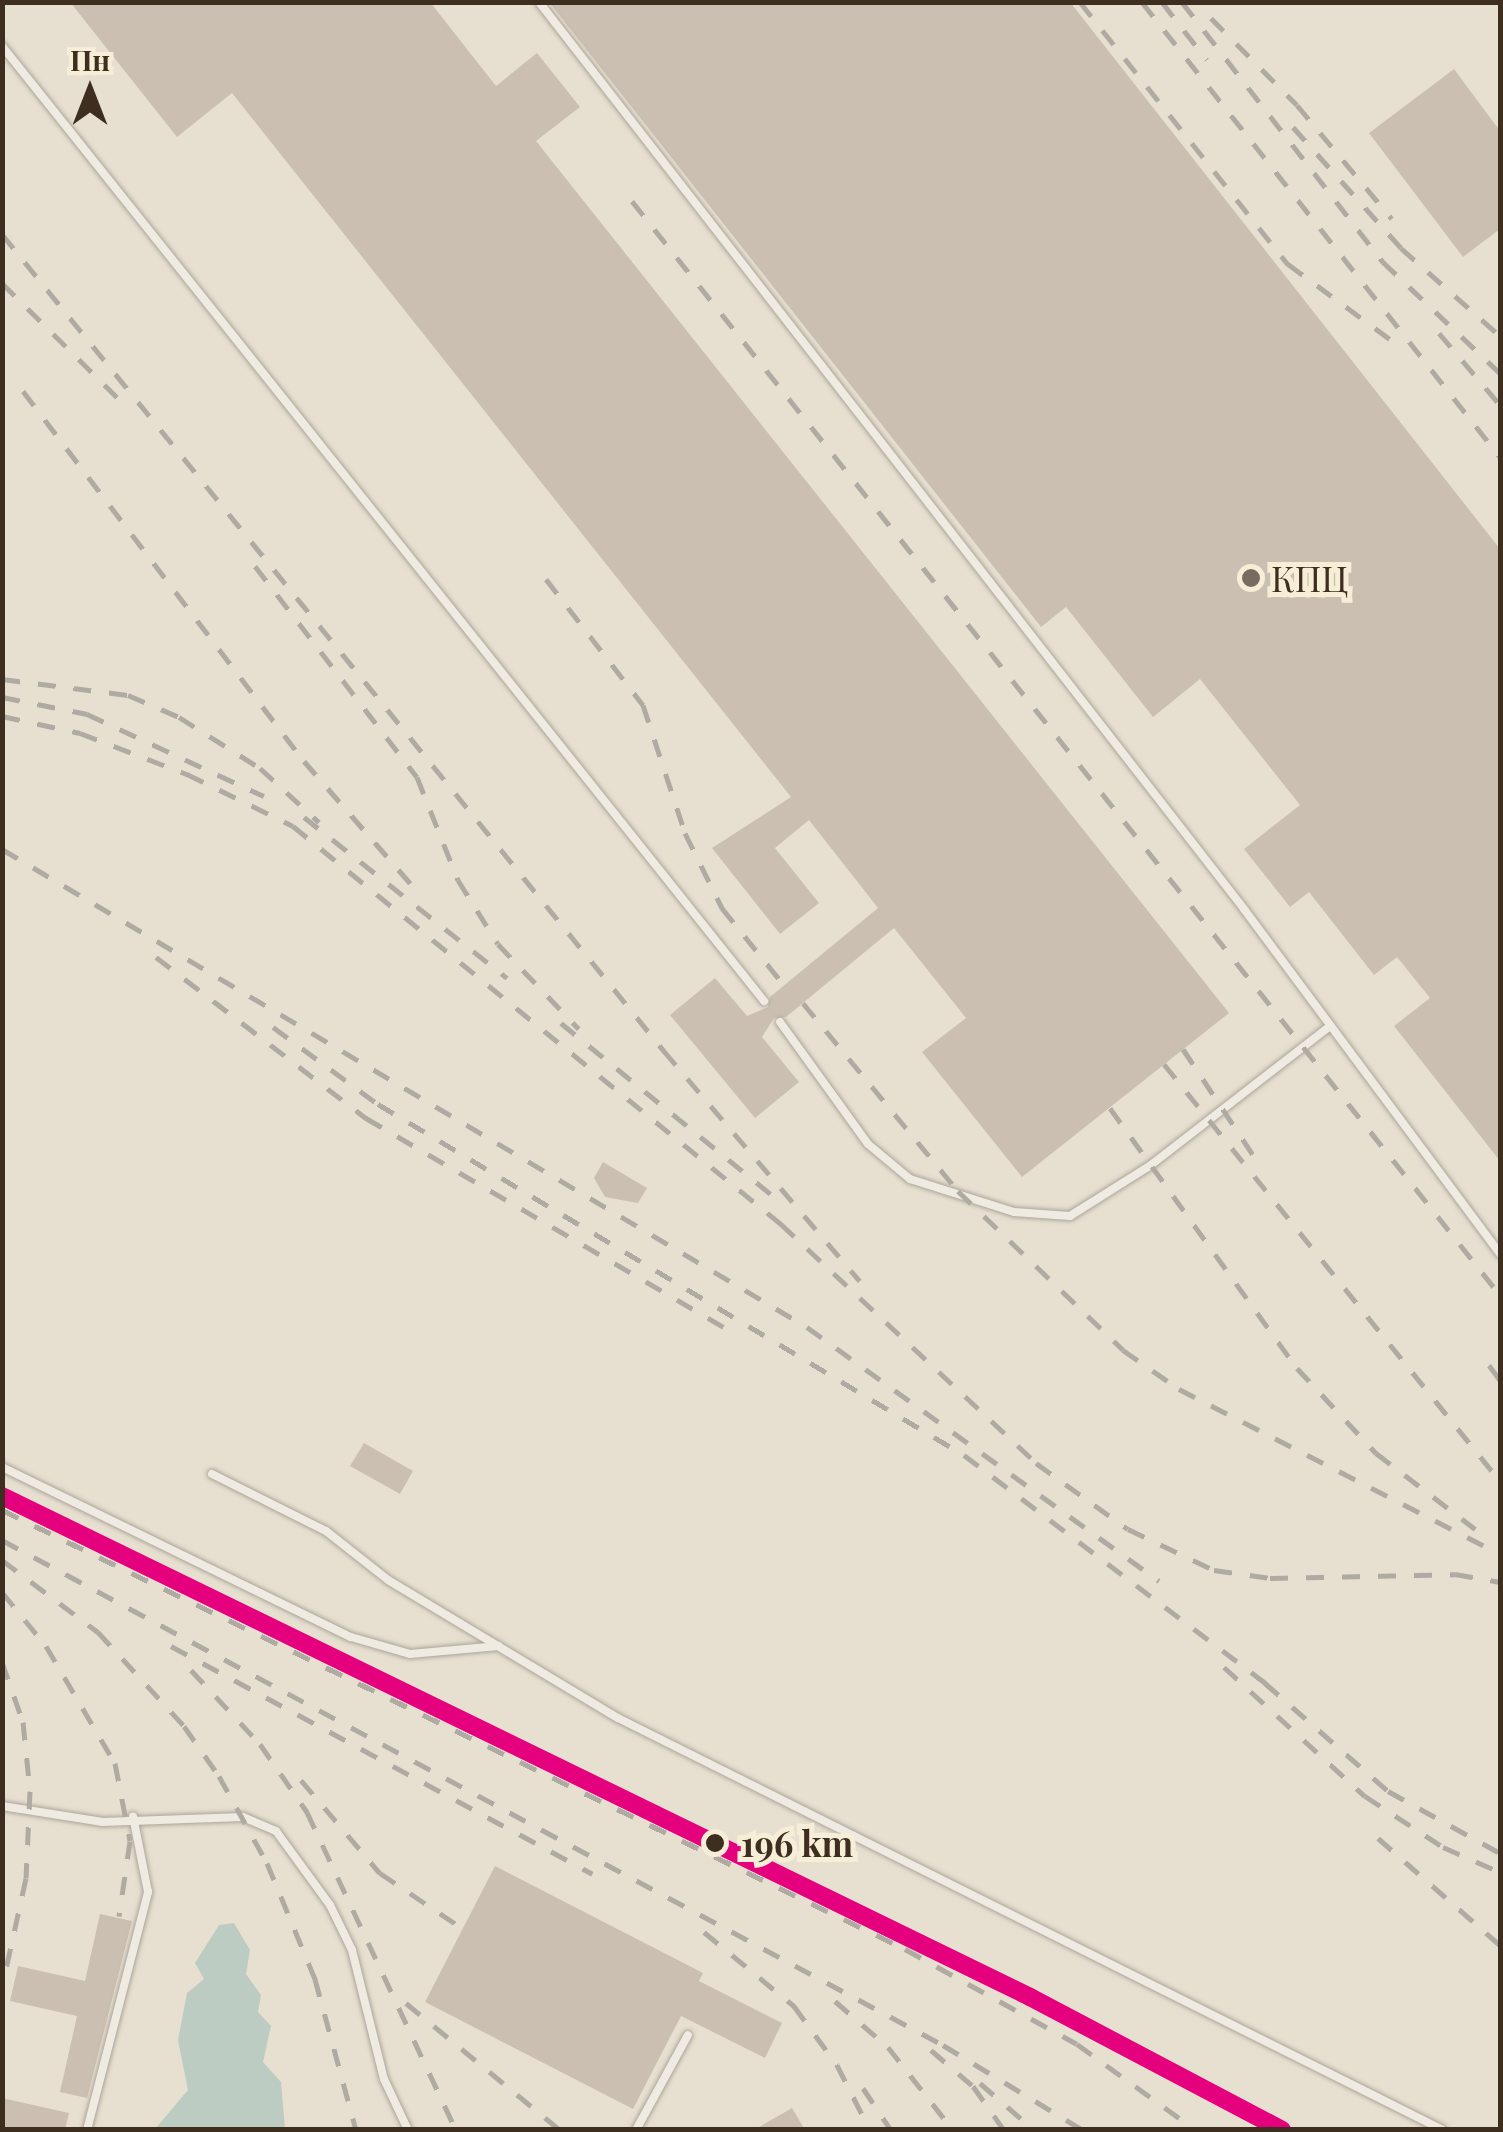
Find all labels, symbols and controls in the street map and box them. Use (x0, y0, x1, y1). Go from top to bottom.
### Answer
north arrow (40, 40, 140, 140)
text: Пн (70, 41, 110, 78)
place label: КПЦ (1271, 557, 1348, 599)
marker: КПЦ (1240, 567, 1262, 589)
place label: 196 km (741, 1822, 854, 1864)
marker: 196 km (698, 1826, 732, 1860)

